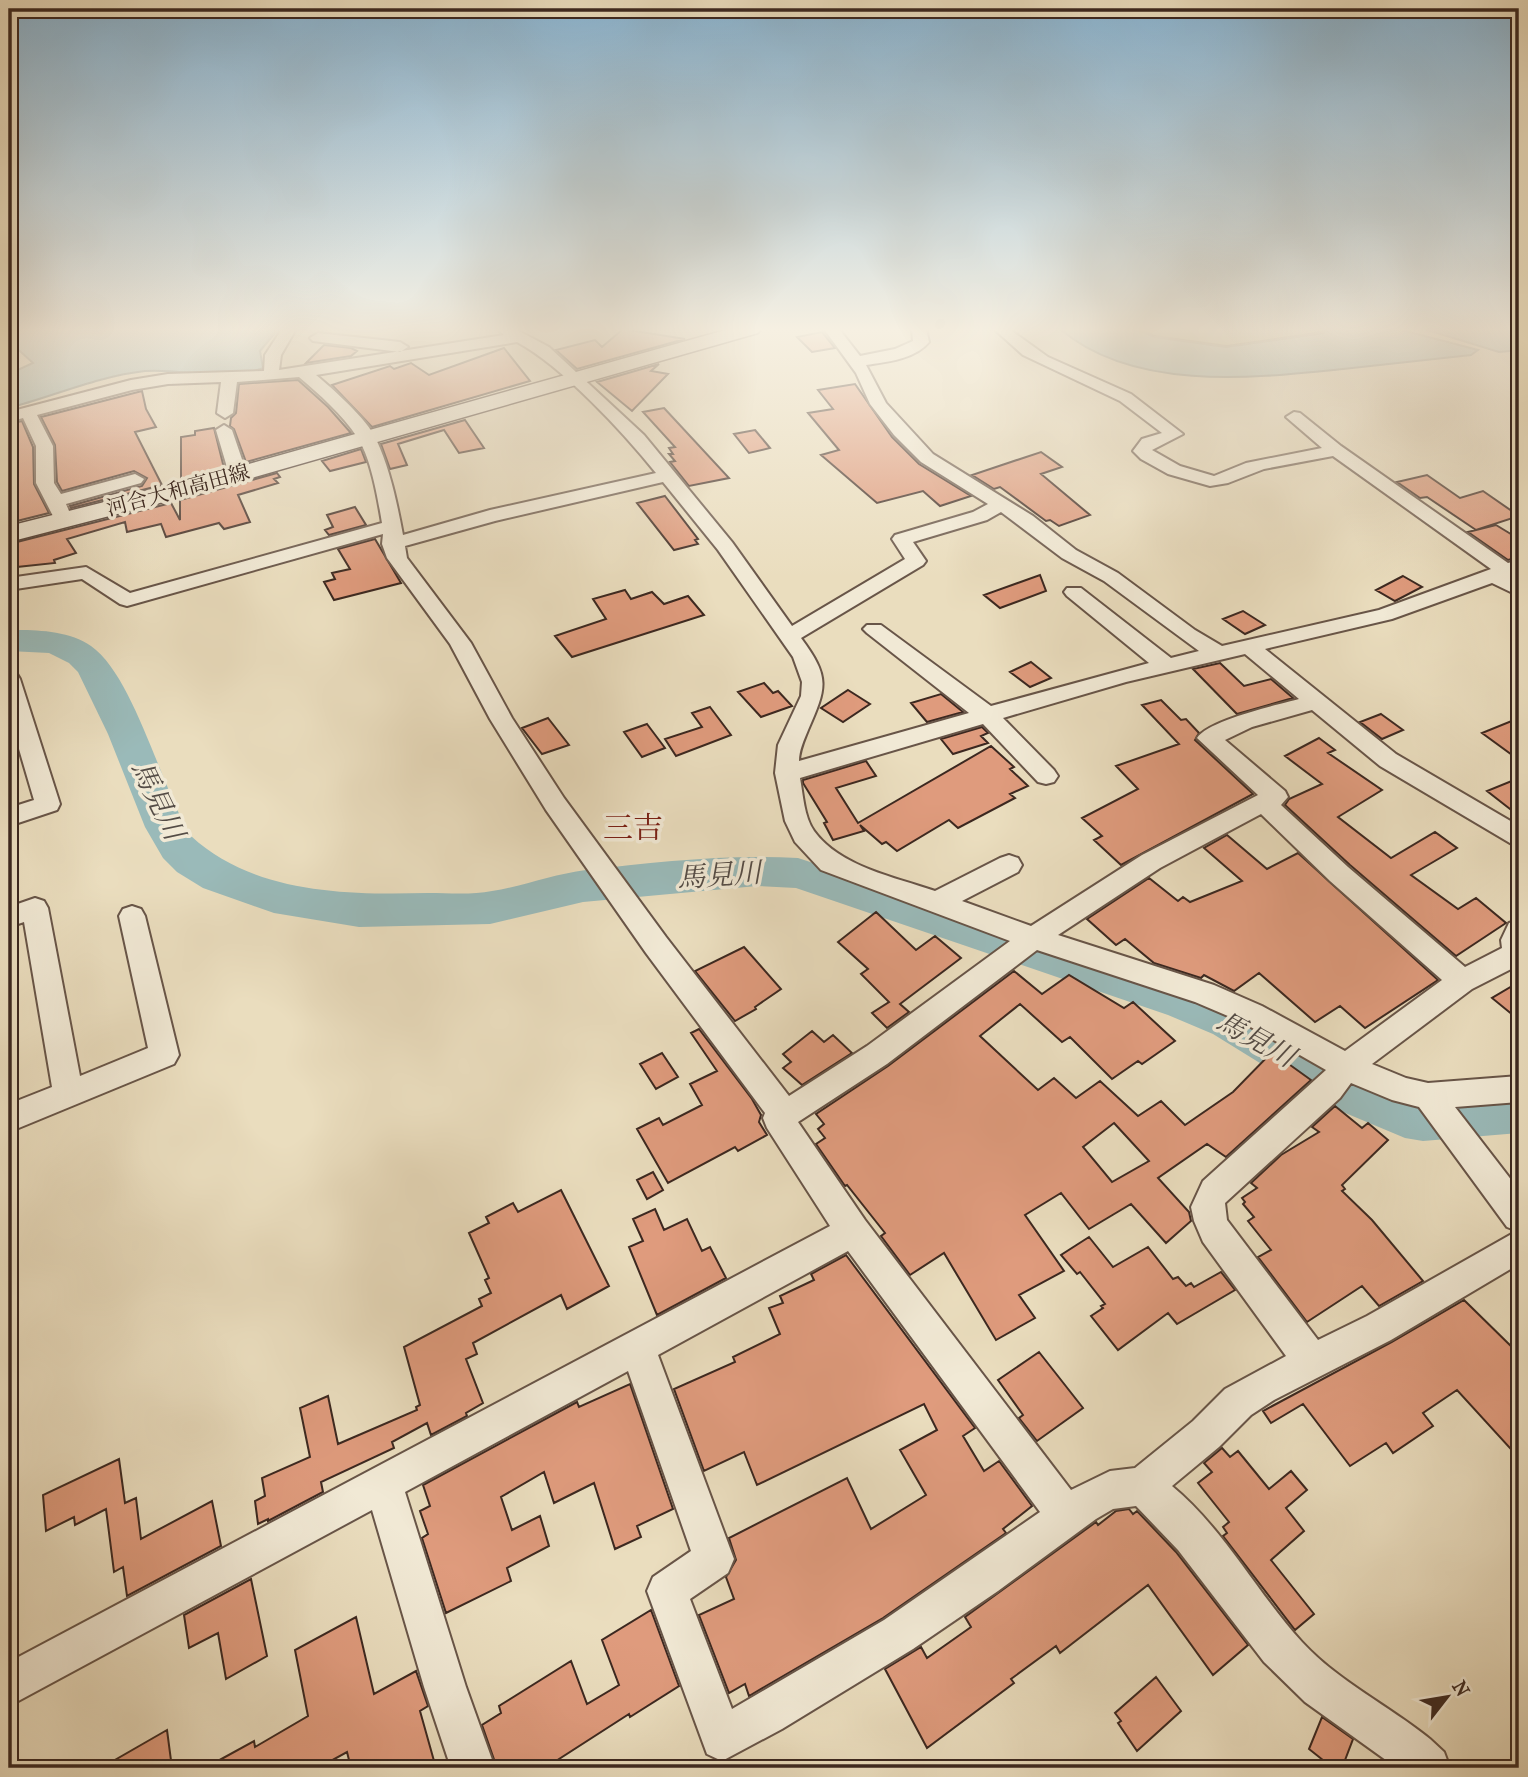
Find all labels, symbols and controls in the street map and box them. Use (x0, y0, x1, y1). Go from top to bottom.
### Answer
street label: 河合大和高田線 (104, 459, 252, 521)
water label: 馬見川 (125, 755, 193, 848)
district label: 三吉 (603, 811, 663, 846)
water label: 馬見川 (676, 855, 765, 894)
water label: 馬見川 (1211, 1004, 1303, 1075)
north arrow (1412, 1662, 1482, 1732)
text: N (1448, 1677, 1474, 1701)

